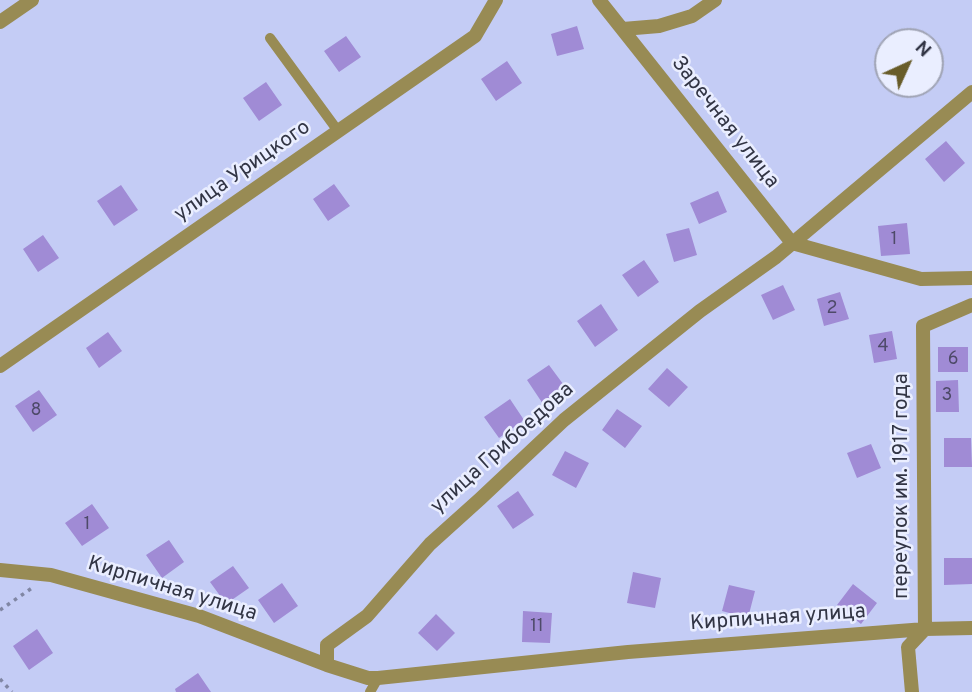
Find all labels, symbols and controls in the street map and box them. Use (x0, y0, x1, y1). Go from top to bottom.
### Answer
north arrow (874, 28, 944, 98)
text: N (909, 36, 936, 63)
street label: Заречная улица (665, 52, 783, 194)
street label: улица Урицкого (170, 116, 316, 228)
house number: 1 (891, 229, 897, 251)
house number: 2 (826, 298, 838, 320)
house number: 4 (877, 336, 889, 358)
house number: 6 (948, 349, 958, 371)
street label: переулок им. 1917 года (890, 373, 916, 599)
street label: улица Грибоедова (426, 378, 580, 520)
house number: 3 (942, 385, 952, 407)
house number: 8 (31, 400, 41, 422)
house number: 1 (84, 514, 90, 536)
street label: Кирпичная улица (84, 552, 260, 628)
street label: Кирпичная улица (689, 600, 867, 638)
house number: 11 (530, 616, 544, 638)

